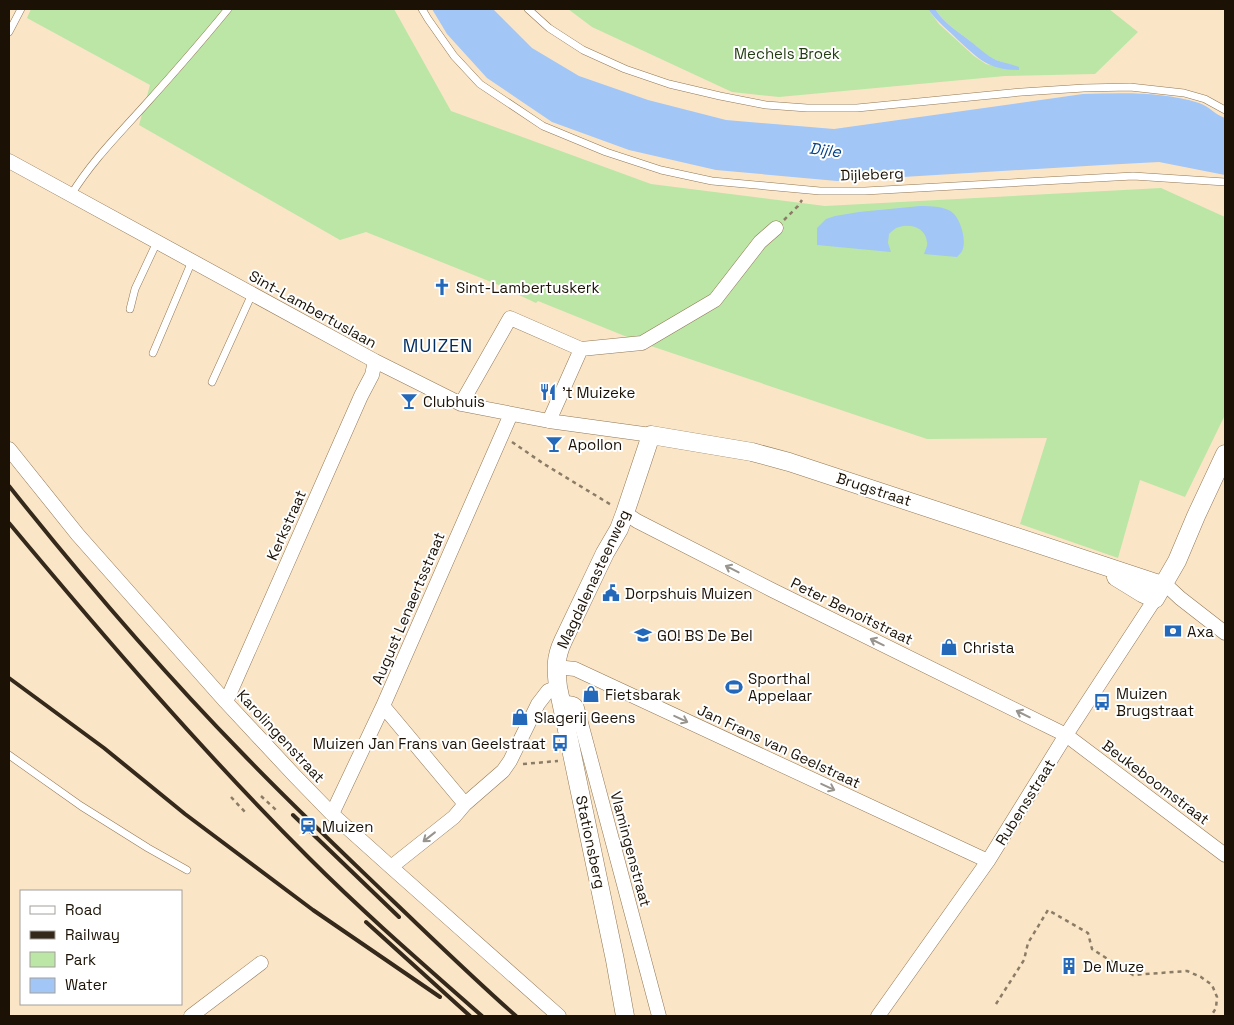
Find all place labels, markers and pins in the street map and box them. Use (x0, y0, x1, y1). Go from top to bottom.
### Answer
church icon: Sint-Lambertuskerk (432, 277, 452, 297)
place label: Sint-Lambertuskerk (456, 278, 600, 297)
restaurant icon: 't Muizeke (538, 382, 558, 402)
place label: 't Muizeke (562, 383, 635, 402)
bar icon: Clubhuis (399, 391, 419, 411)
place label: Clubhuis (423, 392, 485, 411)
bar icon: Apollon (544, 434, 564, 454)
place label: Apollon (568, 435, 622, 454)
public building icon: Dorpshuis Muizen (601, 583, 621, 603)
place label: Dorpshuis Muizen (625, 584, 753, 603)
bank icon: Axa (1163, 621, 1183, 641)
place label: Axa (1187, 622, 1214, 641)
school or university icon: GO! BS De Bel (633, 625, 653, 645)
place label: GO! BS De Bel (657, 626, 753, 645)
shop icon: Christa (939, 637, 959, 657)
place label: Christa (963, 638, 1015, 657)
place label: Sporthal Appelaar (748, 669, 813, 705)
sports icon: Sporthal Appelaar (724, 677, 744, 697)
shop icon: Fietsbarak (581, 684, 601, 704)
place label: Muizen Brugstraat (1116, 684, 1194, 720)
place label: Fietsbarak (605, 685, 681, 704)
bus stop icon: Muizen Brugstraat (1092, 692, 1112, 712)
shop icon: Slagerij Geens (510, 707, 530, 727)
place label: Slagerij Geens (534, 708, 636, 727)
bus stop icon: Muizen Jan Frans van Geelstraat (550, 733, 570, 753)
place label: Muizen Jan Frans van Geelstraat (313, 734, 546, 753)
station icon: Muizen (298, 816, 318, 836)
place label: Muizen (322, 817, 373, 836)
building icon: De Muze (1059, 956, 1079, 976)
place label: De Muze (1083, 957, 1144, 976)

